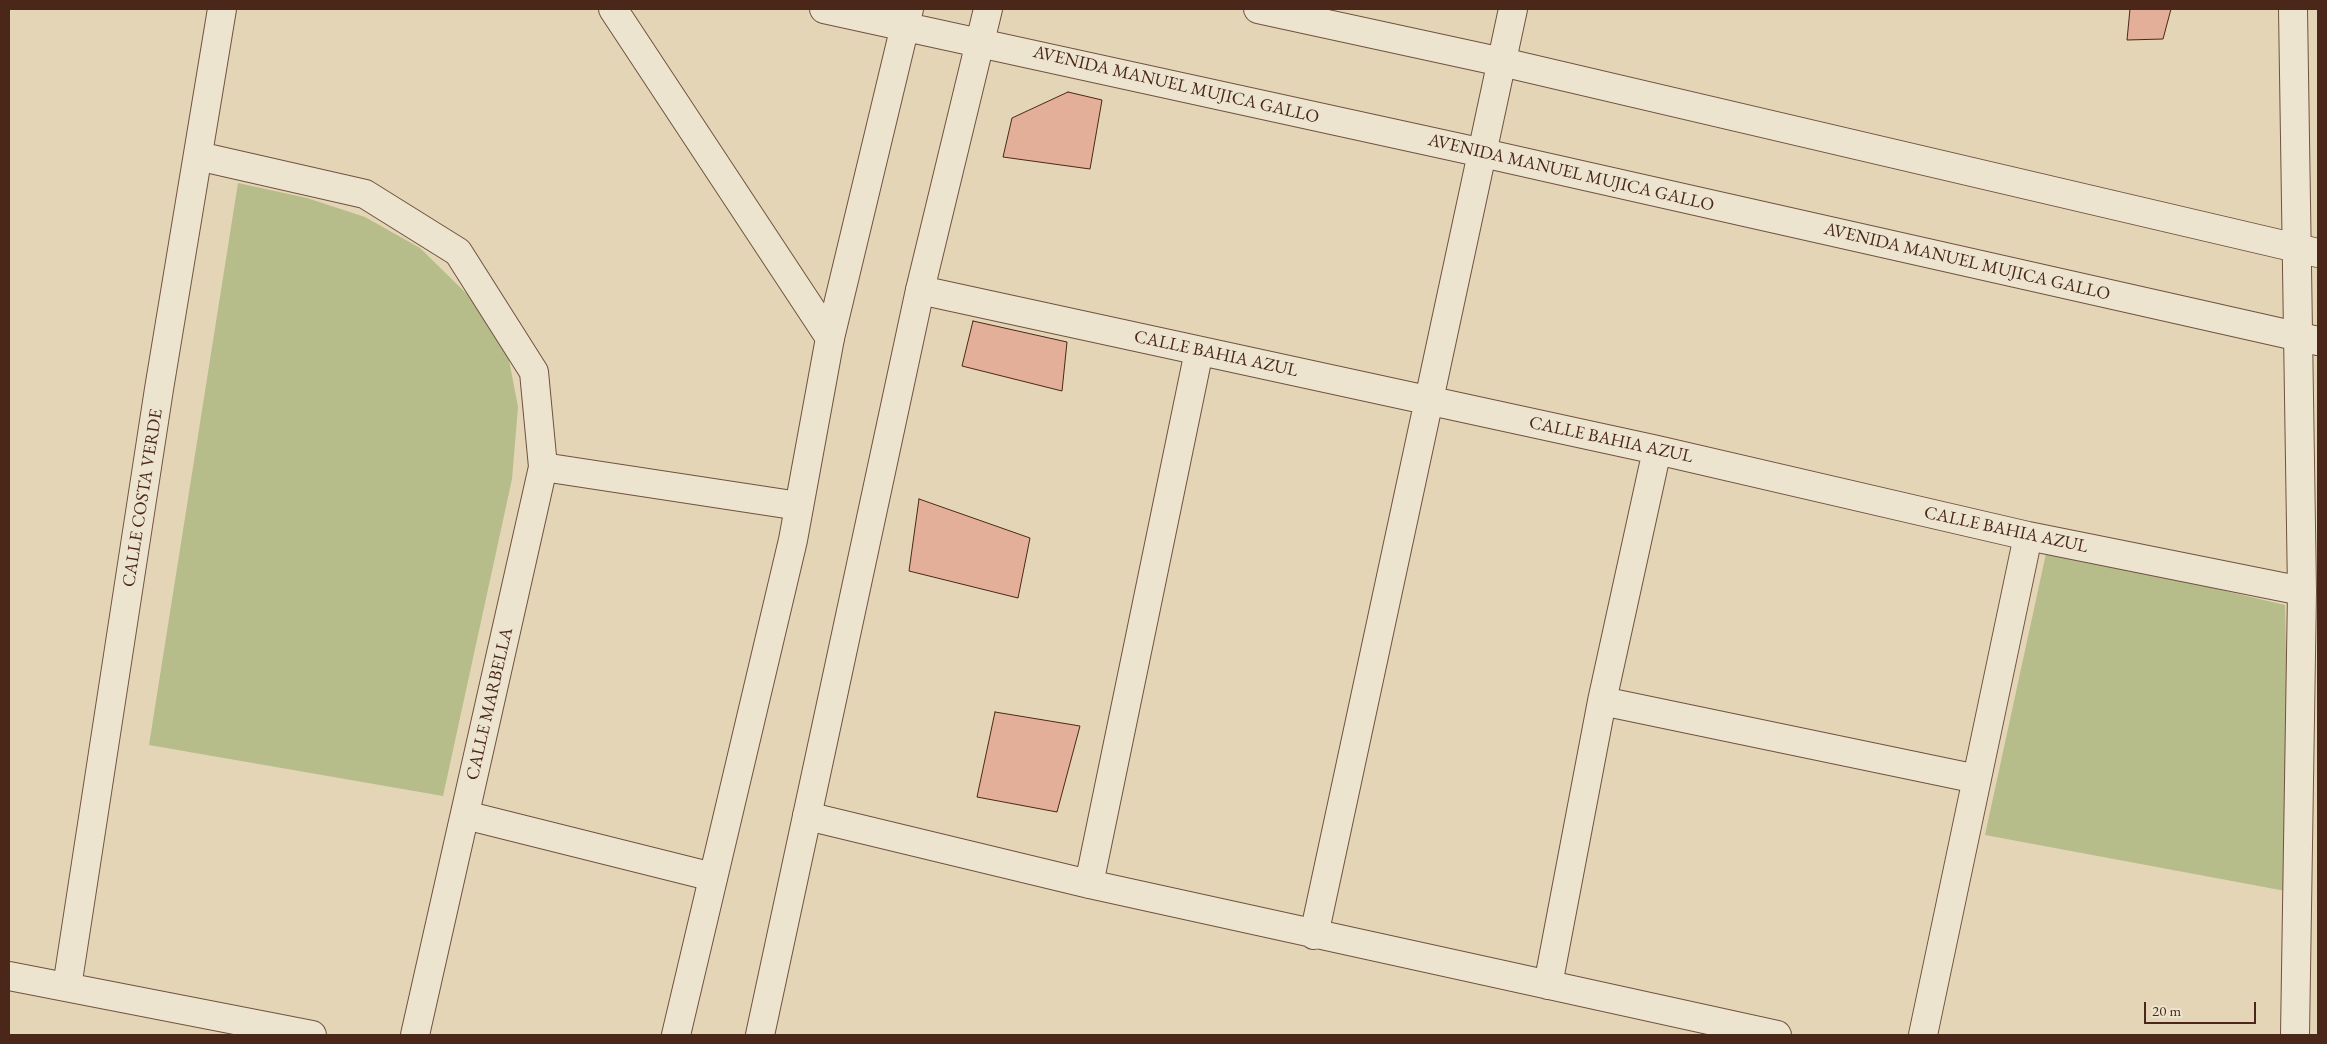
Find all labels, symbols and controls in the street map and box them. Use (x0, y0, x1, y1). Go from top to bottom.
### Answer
street label: AVENIDA MANUEL MUJICA GALLO (1031, 42, 1321, 128)
street label: AVENIDA MANUEL MUJICA GALLO (1426, 130, 1716, 216)
street label: AVENIDA MANUEL MUJICA GALLO (1822, 219, 2112, 305)
street label: CALLE BAHIA AZUL (1132, 326, 1300, 382)
street label: CALLE COSTA VERDE (118, 407, 168, 589)
street label: CALLE BAHIA AZUL (1527, 412, 1695, 468)
street label: CALLE BAHIA AZUL (1922, 502, 2090, 558)
street label: CALLE MARBELLA (462, 626, 518, 782)
scale bar (2147, 992, 2260, 1024)
text: 20 m (2152, 1001, 2181, 1020)

